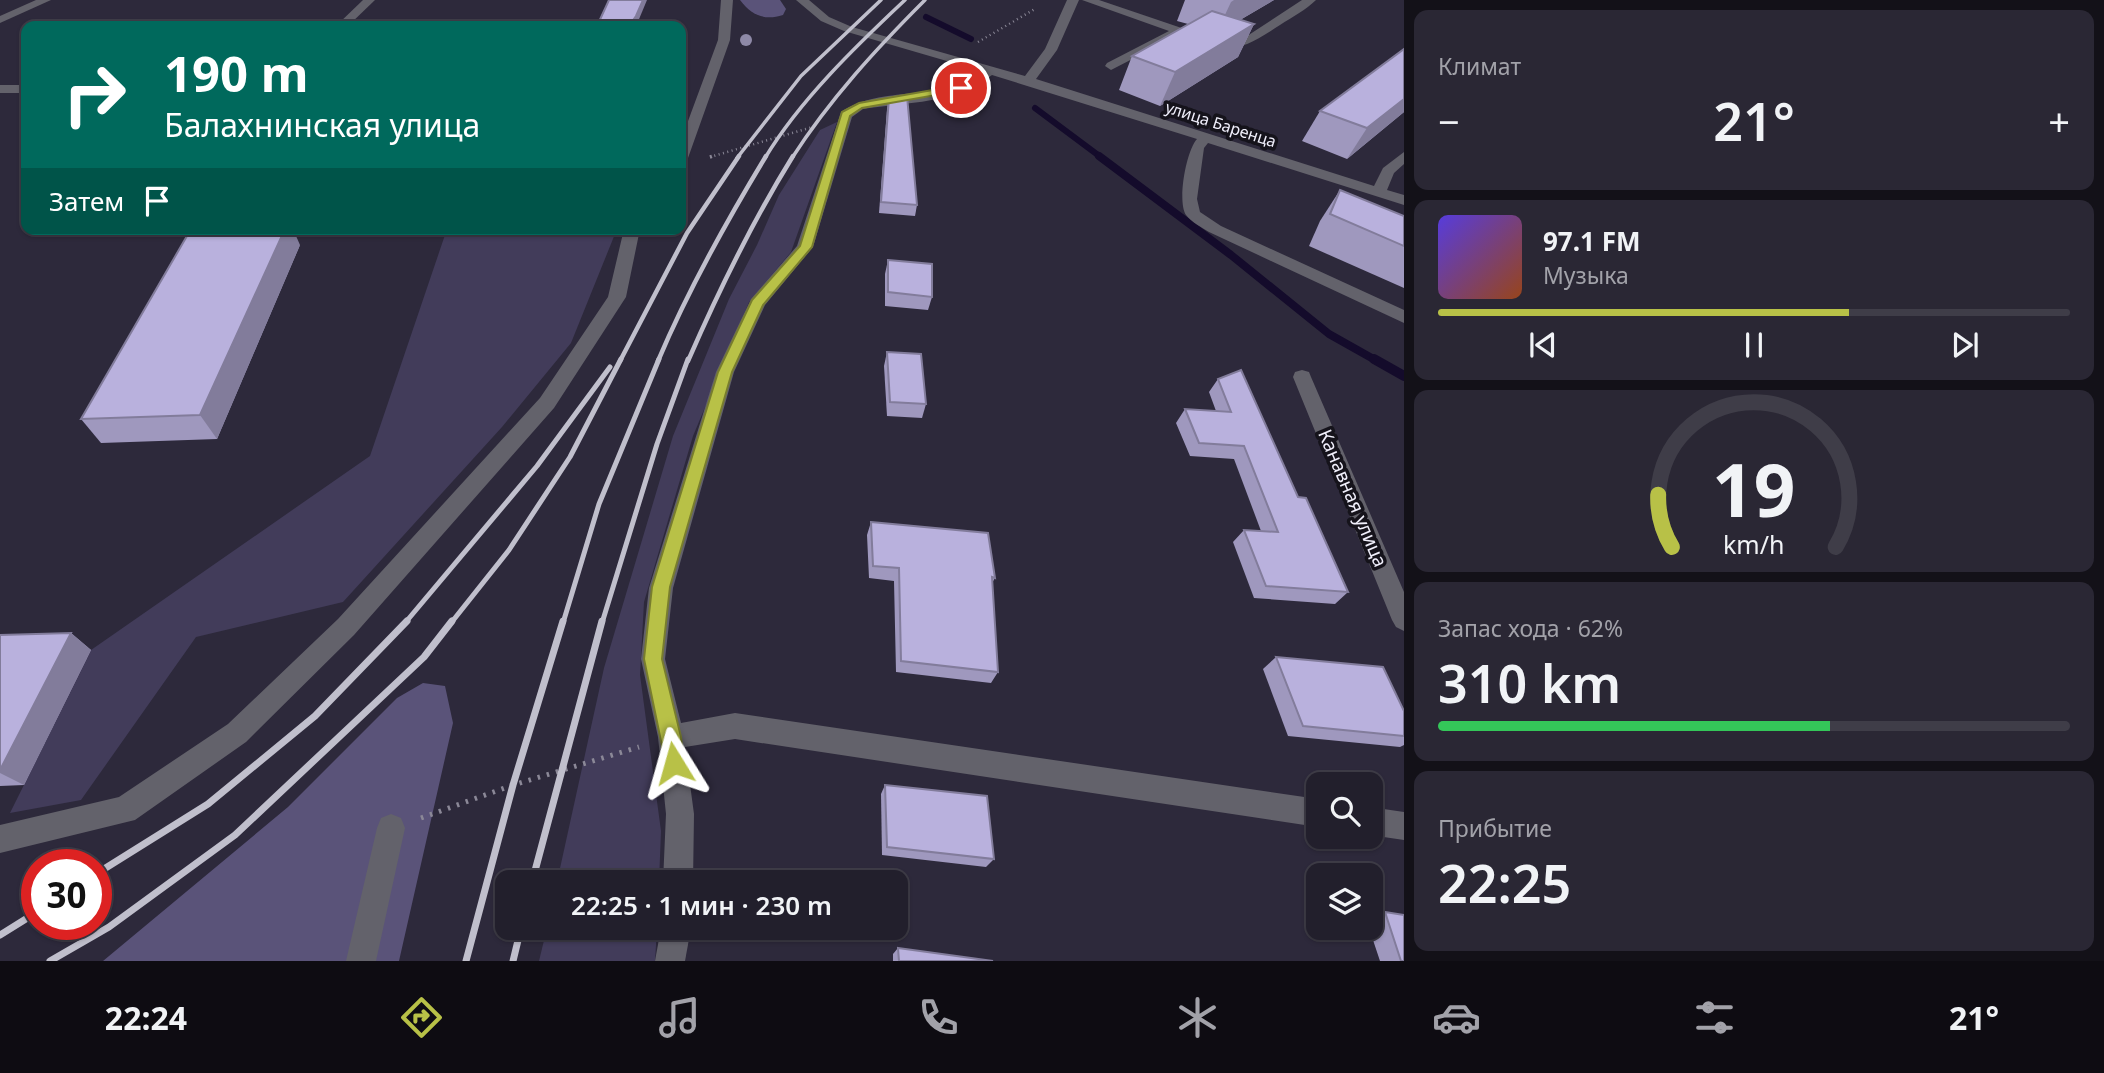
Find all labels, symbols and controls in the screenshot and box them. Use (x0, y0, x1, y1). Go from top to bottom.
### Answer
text: 190 m (164, 40, 309, 106)
icon: right (49, 49, 140, 140)
text: Климат (1438, 50, 1521, 82)
pin (931, 58, 991, 118)
icon: arrive (942, 69, 980, 107)
text: 21° (1713, 85, 1795, 156)
text: − (1438, 95, 1460, 147)
text: + (2048, 95, 2070, 147)
street label: улица Баренца (1163, 96, 1279, 152)
text: Балахнинская улица (164, 103, 480, 146)
icon: arrive (138, 182, 176, 220)
text: Затем (49, 183, 124, 219)
text: 97.1 FM (1543, 223, 1640, 259)
text: Музыка (1543, 259, 1629, 291)
icon: previous (1524, 326, 1562, 364)
icon: pause (1735, 326, 1773, 364)
icon: next (1946, 326, 1984, 364)
street label: Канавная улица (1312, 425, 1394, 571)
text: 19 (1712, 439, 1796, 538)
text: km/h (1723, 526, 1785, 560)
text: Запас хода · 62% (1438, 612, 1623, 644)
text: 310 km (1438, 647, 1621, 718)
position arrow (637, 726, 711, 800)
map controls (1306, 772, 1383, 940)
button: search (1306, 772, 1383, 849)
text: Прибытие (1438, 812, 1552, 844)
text: 22:25 (1438, 847, 1571, 918)
speed limit sign: 30 (21, 849, 112, 940)
button: layers (1306, 863, 1383, 940)
text: 22:25 · 1 мин · 230 m (571, 887, 832, 923)
icon: directions (397, 993, 446, 1042)
icon: music (655, 993, 704, 1042)
icon: phone (914, 993, 963, 1042)
icon: climate (1173, 993, 1222, 1042)
icon: car (1432, 993, 1481, 1042)
icon: filters (1690, 993, 1739, 1042)
text: 22:24 (105, 996, 187, 1039)
text: 21° (1949, 996, 1999, 1039)

